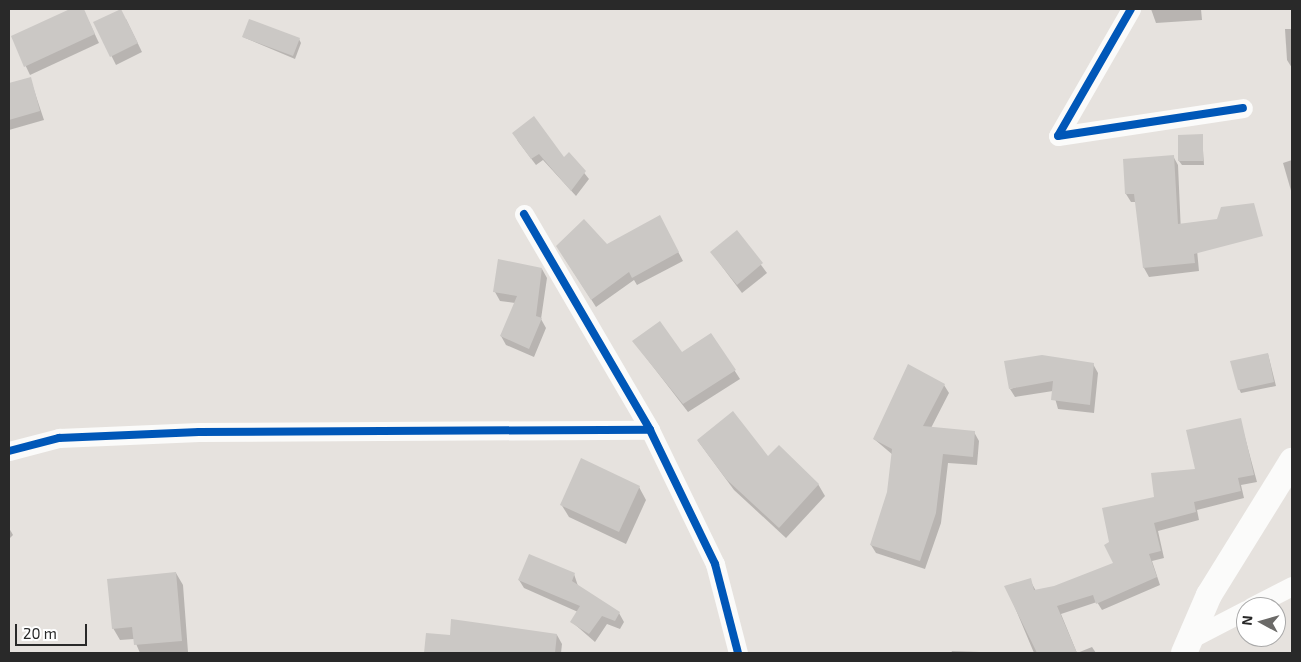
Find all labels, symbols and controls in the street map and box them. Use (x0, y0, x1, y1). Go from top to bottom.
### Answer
north arrow (1236, 597, 1286, 647)
scale bar (18, 614, 90, 646)
text: N (1238, 615, 1256, 626)
text: 20 m (23, 624, 57, 642)

